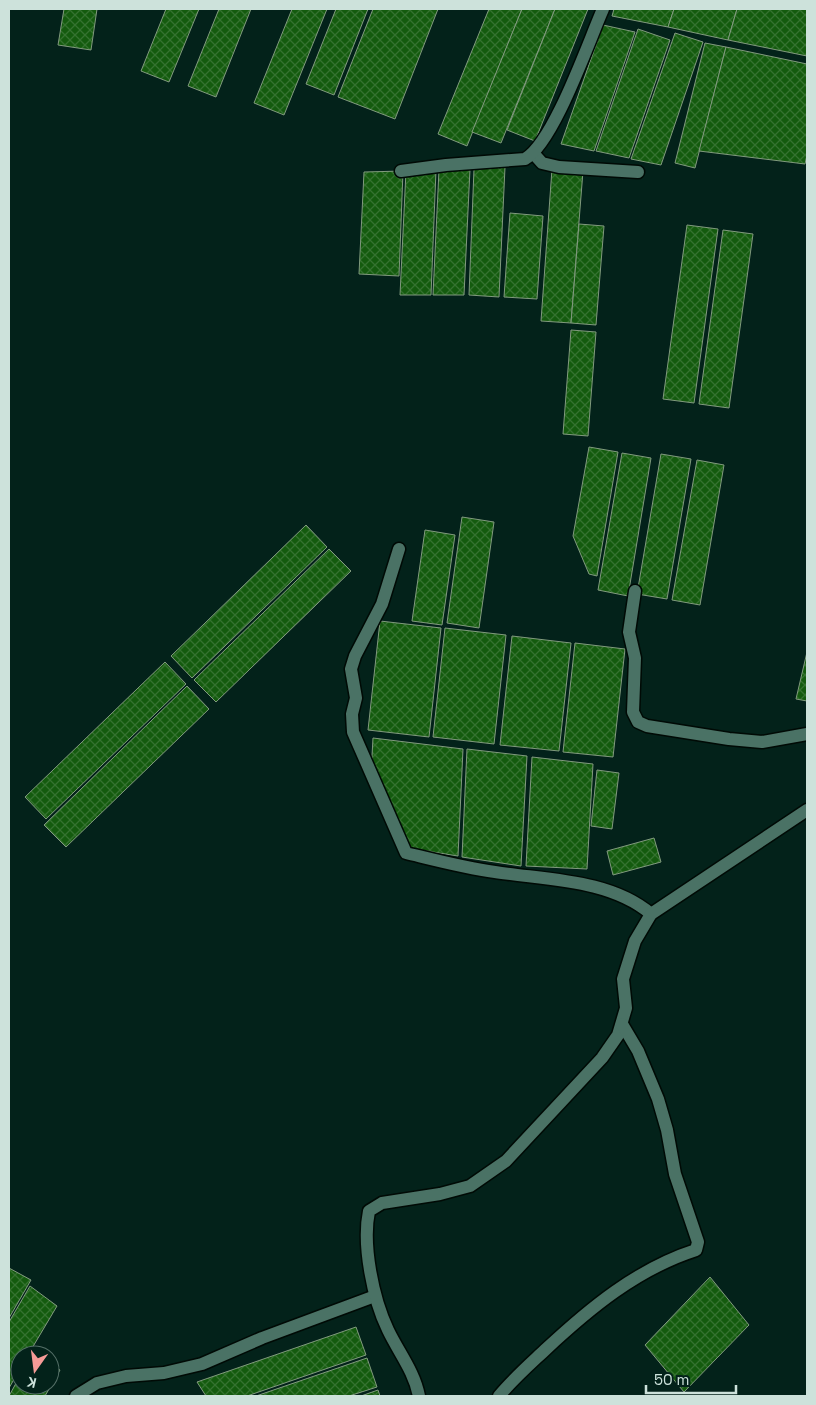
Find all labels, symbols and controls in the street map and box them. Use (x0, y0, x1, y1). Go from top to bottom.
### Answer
north arrow (10, 1345, 60, 1395)
scale bar (646, 1362, 736, 1394)
text: 50 m (654, 1370, 689, 1389)
text: K (25, 1373, 38, 1392)

